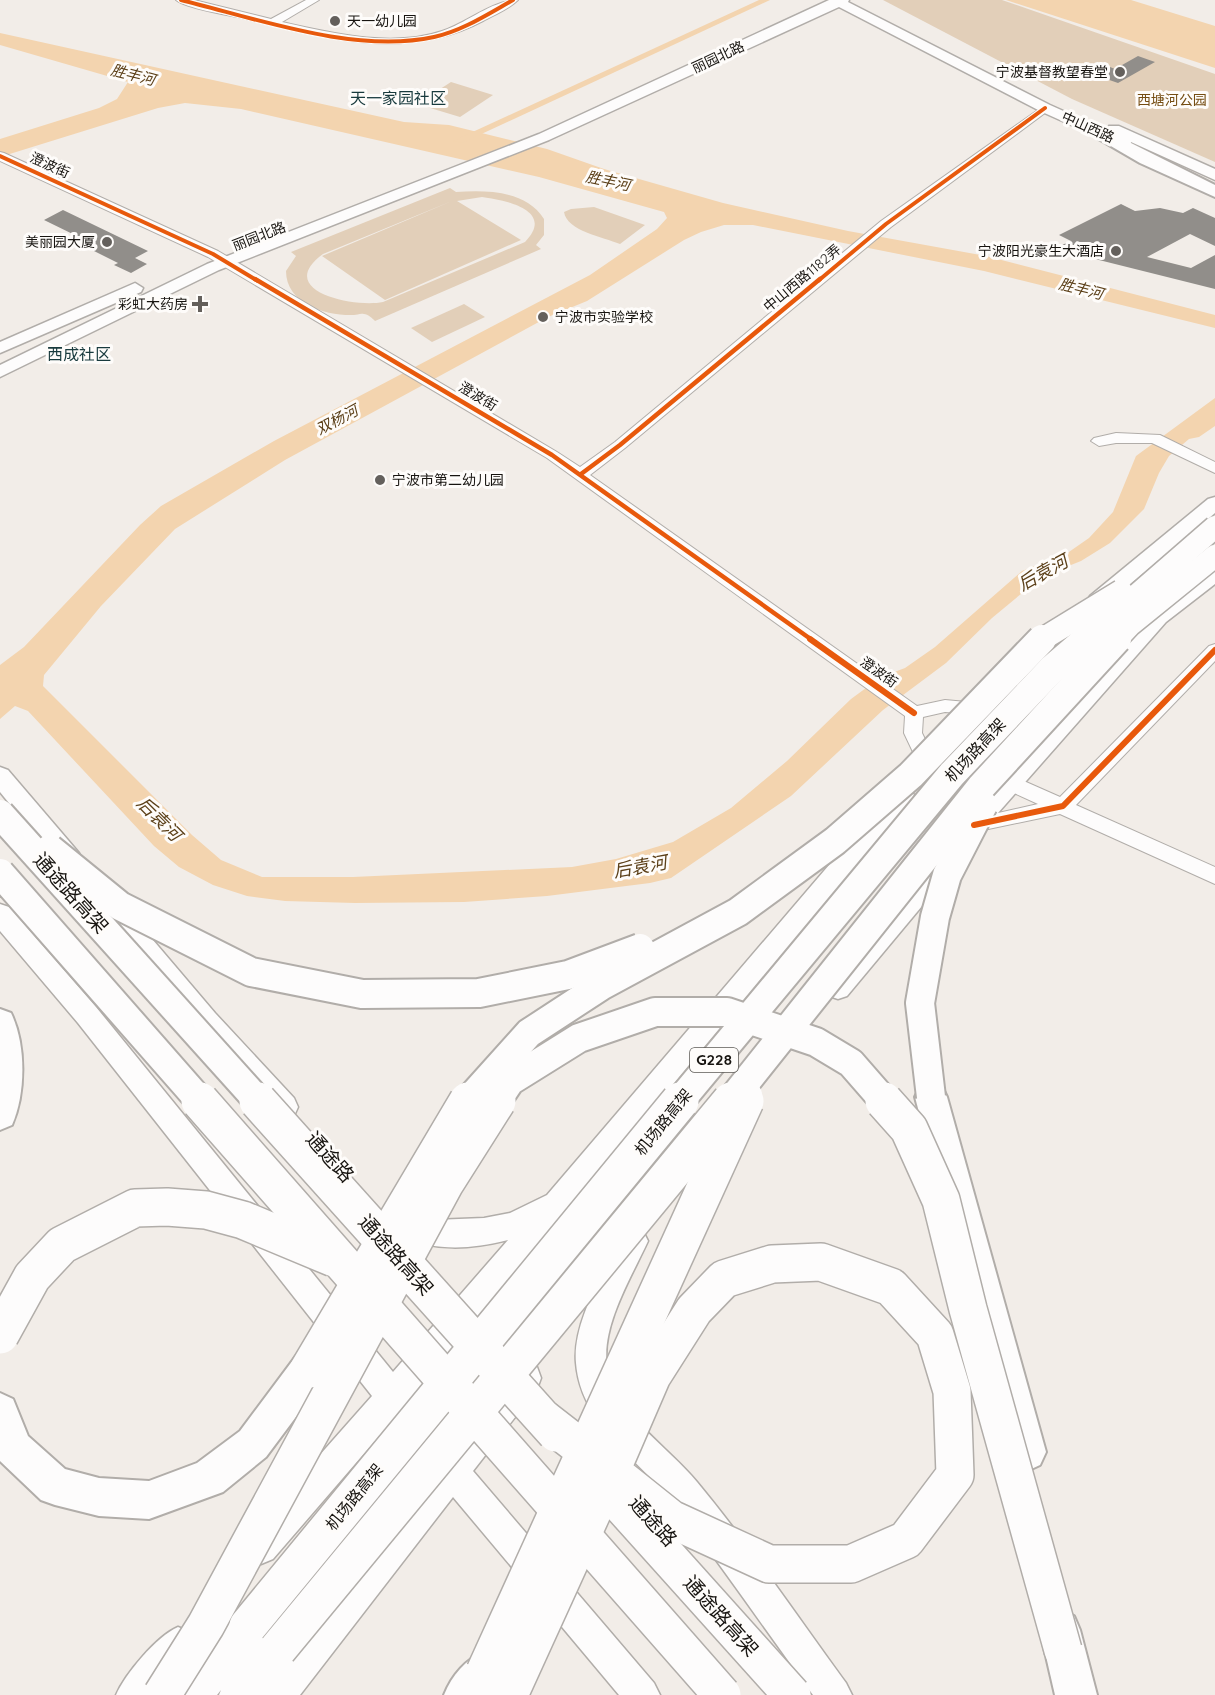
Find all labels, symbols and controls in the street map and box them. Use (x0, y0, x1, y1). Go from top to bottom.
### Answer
place label: 天一幼儿园 (347, 12, 417, 30)
marker: 天一幼儿园 (328, 14, 342, 28)
street label: 丽园北路 (689, 37, 747, 77)
water label: 胜丰河 (109, 60, 160, 90)
place label: 宁波基督教望春堂 (996, 63, 1108, 81)
marker: 宁波基督教望春堂 (1113, 65, 1127, 79)
district label: 天一家园社区 (350, 88, 446, 108)
park label: 西塘河公园 (1137, 91, 1207, 109)
street label: 中山西路 (1059, 107, 1117, 147)
street label: 澄波街 (27, 148, 73, 182)
water label: 胜丰河 (584, 167, 635, 195)
street label: 丽园北路 (230, 218, 288, 254)
place label: 美丽园大厦 (25, 233, 95, 251)
marker: 美丽园大厦 (100, 235, 114, 249)
street label: 中山西路1182弄 (760, 240, 844, 316)
place label: 宁波阳光豪生大酒店 (978, 242, 1104, 260)
marker: 宁波阳光豪生大酒店 (1109, 244, 1123, 258)
water label: 胜丰河 (1057, 274, 1108, 304)
place label: 彩虹大药房 (118, 295, 188, 313)
marker: 彩虹大药房 (193, 297, 207, 311)
place label: 宁波市实验学校 (555, 308, 653, 326)
marker: 宁波市实验学校 (536, 310, 550, 324)
district label: 西成社区 (47, 344, 111, 364)
street label: 澄波街 (455, 377, 501, 415)
water label: 双杨河 (312, 399, 364, 439)
place label: 宁波市第二幼儿园 (392, 471, 504, 489)
marker: 宁波市第二幼儿园 (373, 473, 387, 487)
water label: 后袁河 (1014, 548, 1075, 596)
street label: 澄波街 (857, 653, 901, 691)
street label: 机场路高架 (940, 714, 1010, 786)
water label: 后袁河 (132, 791, 189, 848)
street label: 通途路高架 (29, 847, 114, 938)
water label: 后袁河 (611, 850, 671, 883)
road number: G228 (690, 1048, 738, 1072)
street label: 机场路高架 (630, 1085, 696, 1159)
street label: 通途路 (301, 1126, 360, 1187)
street label: 通途路高架 (354, 1209, 439, 1300)
street label: 机场路高架 (321, 1460, 387, 1534)
street label: 通途路 (624, 1490, 683, 1551)
street label: 通途路高架 (679, 1570, 764, 1661)

